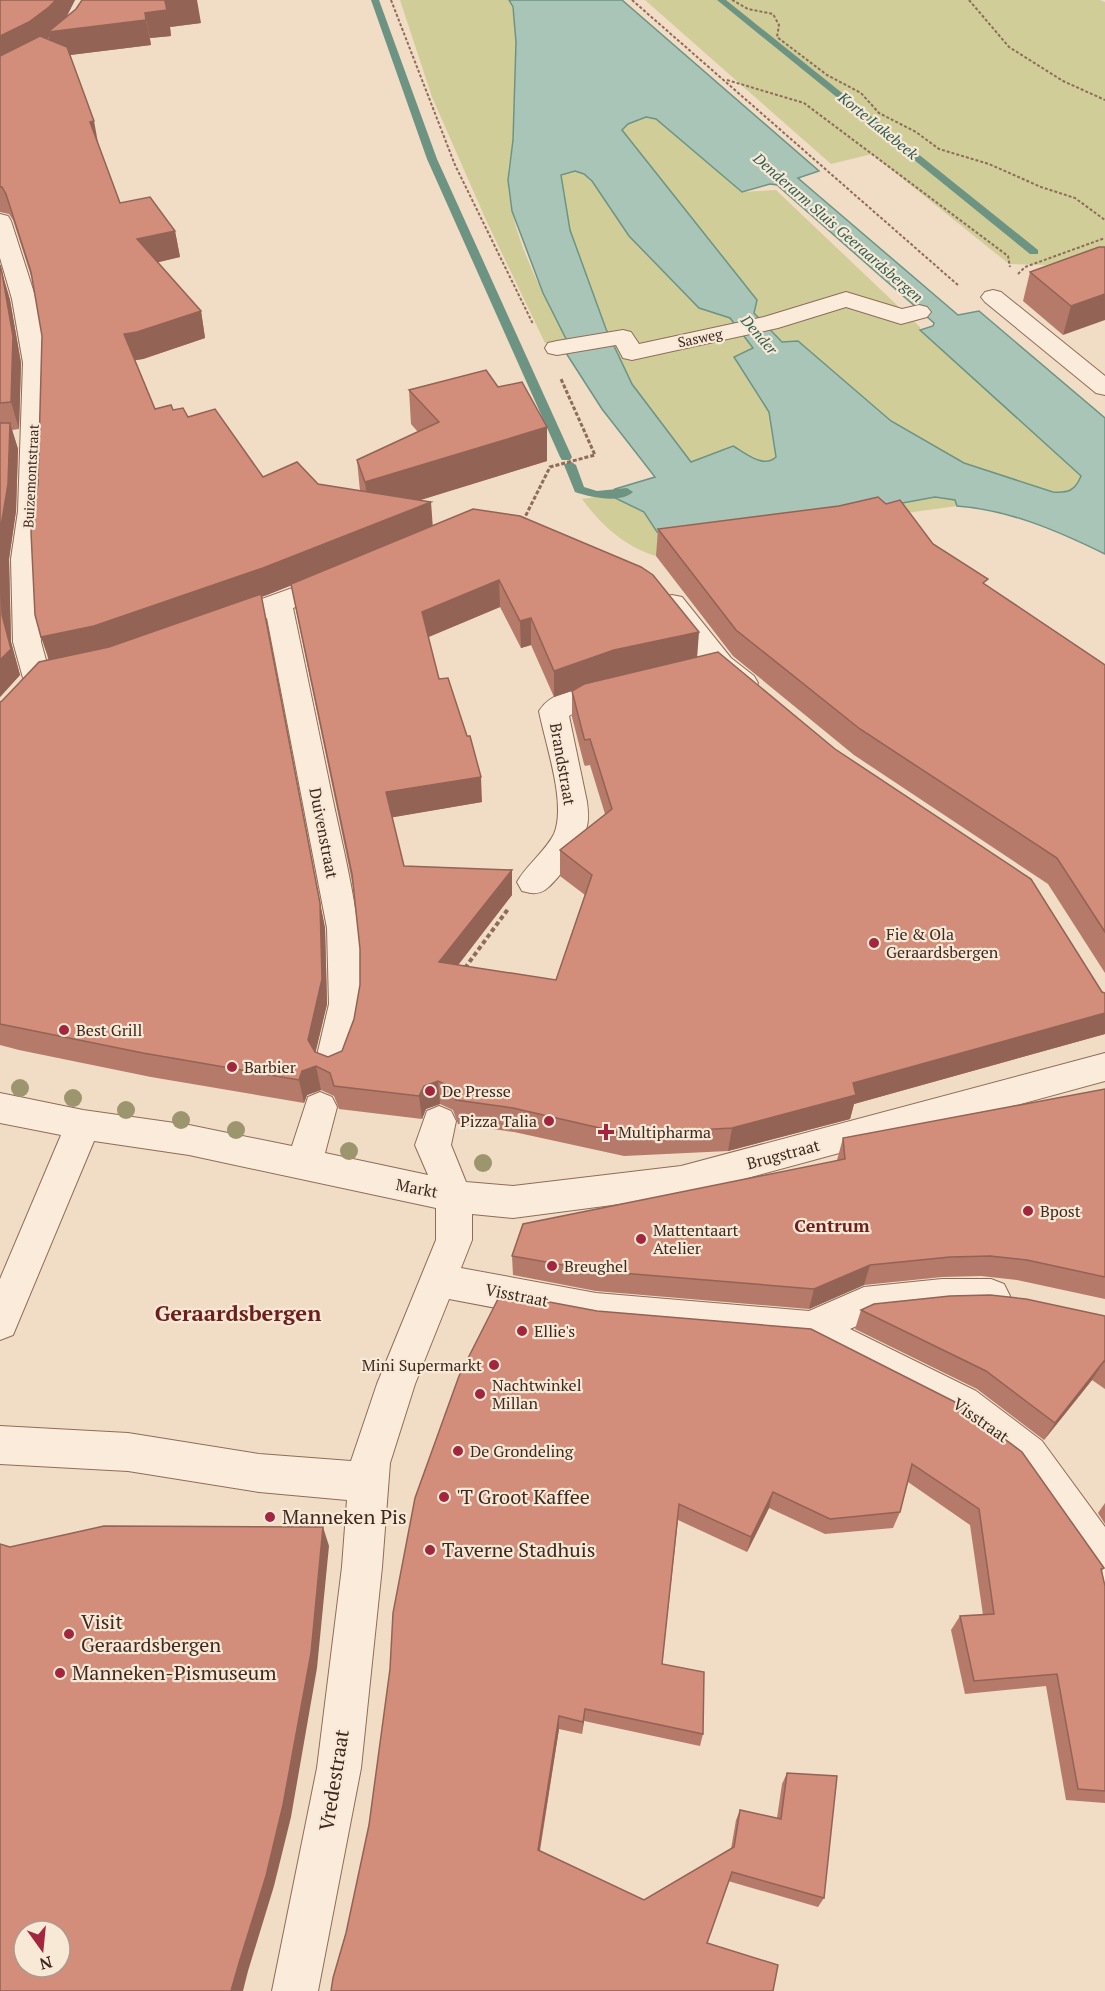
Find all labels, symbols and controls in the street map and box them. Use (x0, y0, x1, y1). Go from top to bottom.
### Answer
water label: Korte Lakebeek (834, 86, 923, 164)
water label: Denderarm Sluis Geeraardsbergen (749, 147, 928, 306)
water label: Dender (736, 310, 783, 359)
street label: Sasweg (676, 323, 725, 351)
street label: Buizemontstraat (18, 423, 43, 528)
street label: Brandstraat (545, 721, 581, 807)
street label: Duivenstraat (304, 786, 344, 880)
place label: Fie & Ola Geraardsbergen (886, 923, 999, 963)
marker: Fie & Ola Geraardsbergen (867, 936, 881, 950)
place label: Best Grill (76, 1019, 142, 1041)
marker: Best Grill (57, 1023, 71, 1037)
place label: Barbier (244, 1056, 297, 1078)
marker: Barbier (225, 1060, 239, 1074)
place label: De Presse (442, 1080, 511, 1102)
marker: De Presse (423, 1084, 437, 1098)
place label: Pizza Talia (460, 1110, 537, 1132)
marker: Pizza Talia (542, 1114, 556, 1128)
place label: Multipharma (618, 1121, 711, 1143)
marker: Multipharma (599, 1125, 613, 1139)
street label: Brugstraat (744, 1134, 822, 1174)
street label: Markt (394, 1173, 440, 1203)
place label: Bpost (1040, 1200, 1081, 1222)
marker: Bpost (1021, 1204, 1035, 1218)
district label: Centrum (794, 1213, 870, 1237)
place label: Mattentaart Atelier (653, 1219, 739, 1259)
marker: Mattentaart Atelier (634, 1232, 648, 1246)
place label: Breughel (564, 1255, 628, 1277)
marker: Breughel (545, 1259, 559, 1273)
street label: Visstraat (484, 1278, 550, 1312)
district label: Geraardsbergen (155, 1298, 321, 1327)
place label: Ellie's (534, 1320, 575, 1342)
marker: Ellie's (515, 1324, 529, 1338)
place label: Mini Supermarkt (362, 1354, 482, 1376)
marker: Mini Supermarkt (487, 1358, 501, 1372)
place label: Nachtwinkel Millan (492, 1374, 582, 1414)
marker: Nachtwinkel Millan (473, 1387, 487, 1401)
street label: Visstraat (949, 1393, 1013, 1447)
place label: De Grondeling (470, 1440, 574, 1462)
marker: De Grondeling (451, 1444, 465, 1458)
place label: 'T Groot Kaffee (456, 1483, 590, 1510)
marker: 'T Groot Kaffee (437, 1490, 451, 1504)
place label: Manneken Pis (282, 1503, 407, 1530)
marker: Manneken Pis (263, 1510, 277, 1524)
place label: Taverne Stadhuis (442, 1536, 595, 1563)
marker: Taverne Stadhuis (423, 1543, 437, 1557)
place label: Visit Geraardsbergen (81, 1608, 221, 1658)
marker: Visit Geraardsbergen (62, 1627, 76, 1641)
place label: Manneken-Pismuseum (72, 1659, 277, 1686)
marker: Manneken-Pismuseum (53, 1666, 67, 1680)
street label: Vredestraat (312, 1727, 355, 1833)
north arrow (12, 1919, 72, 1979)
text: N (37, 1951, 55, 1976)

